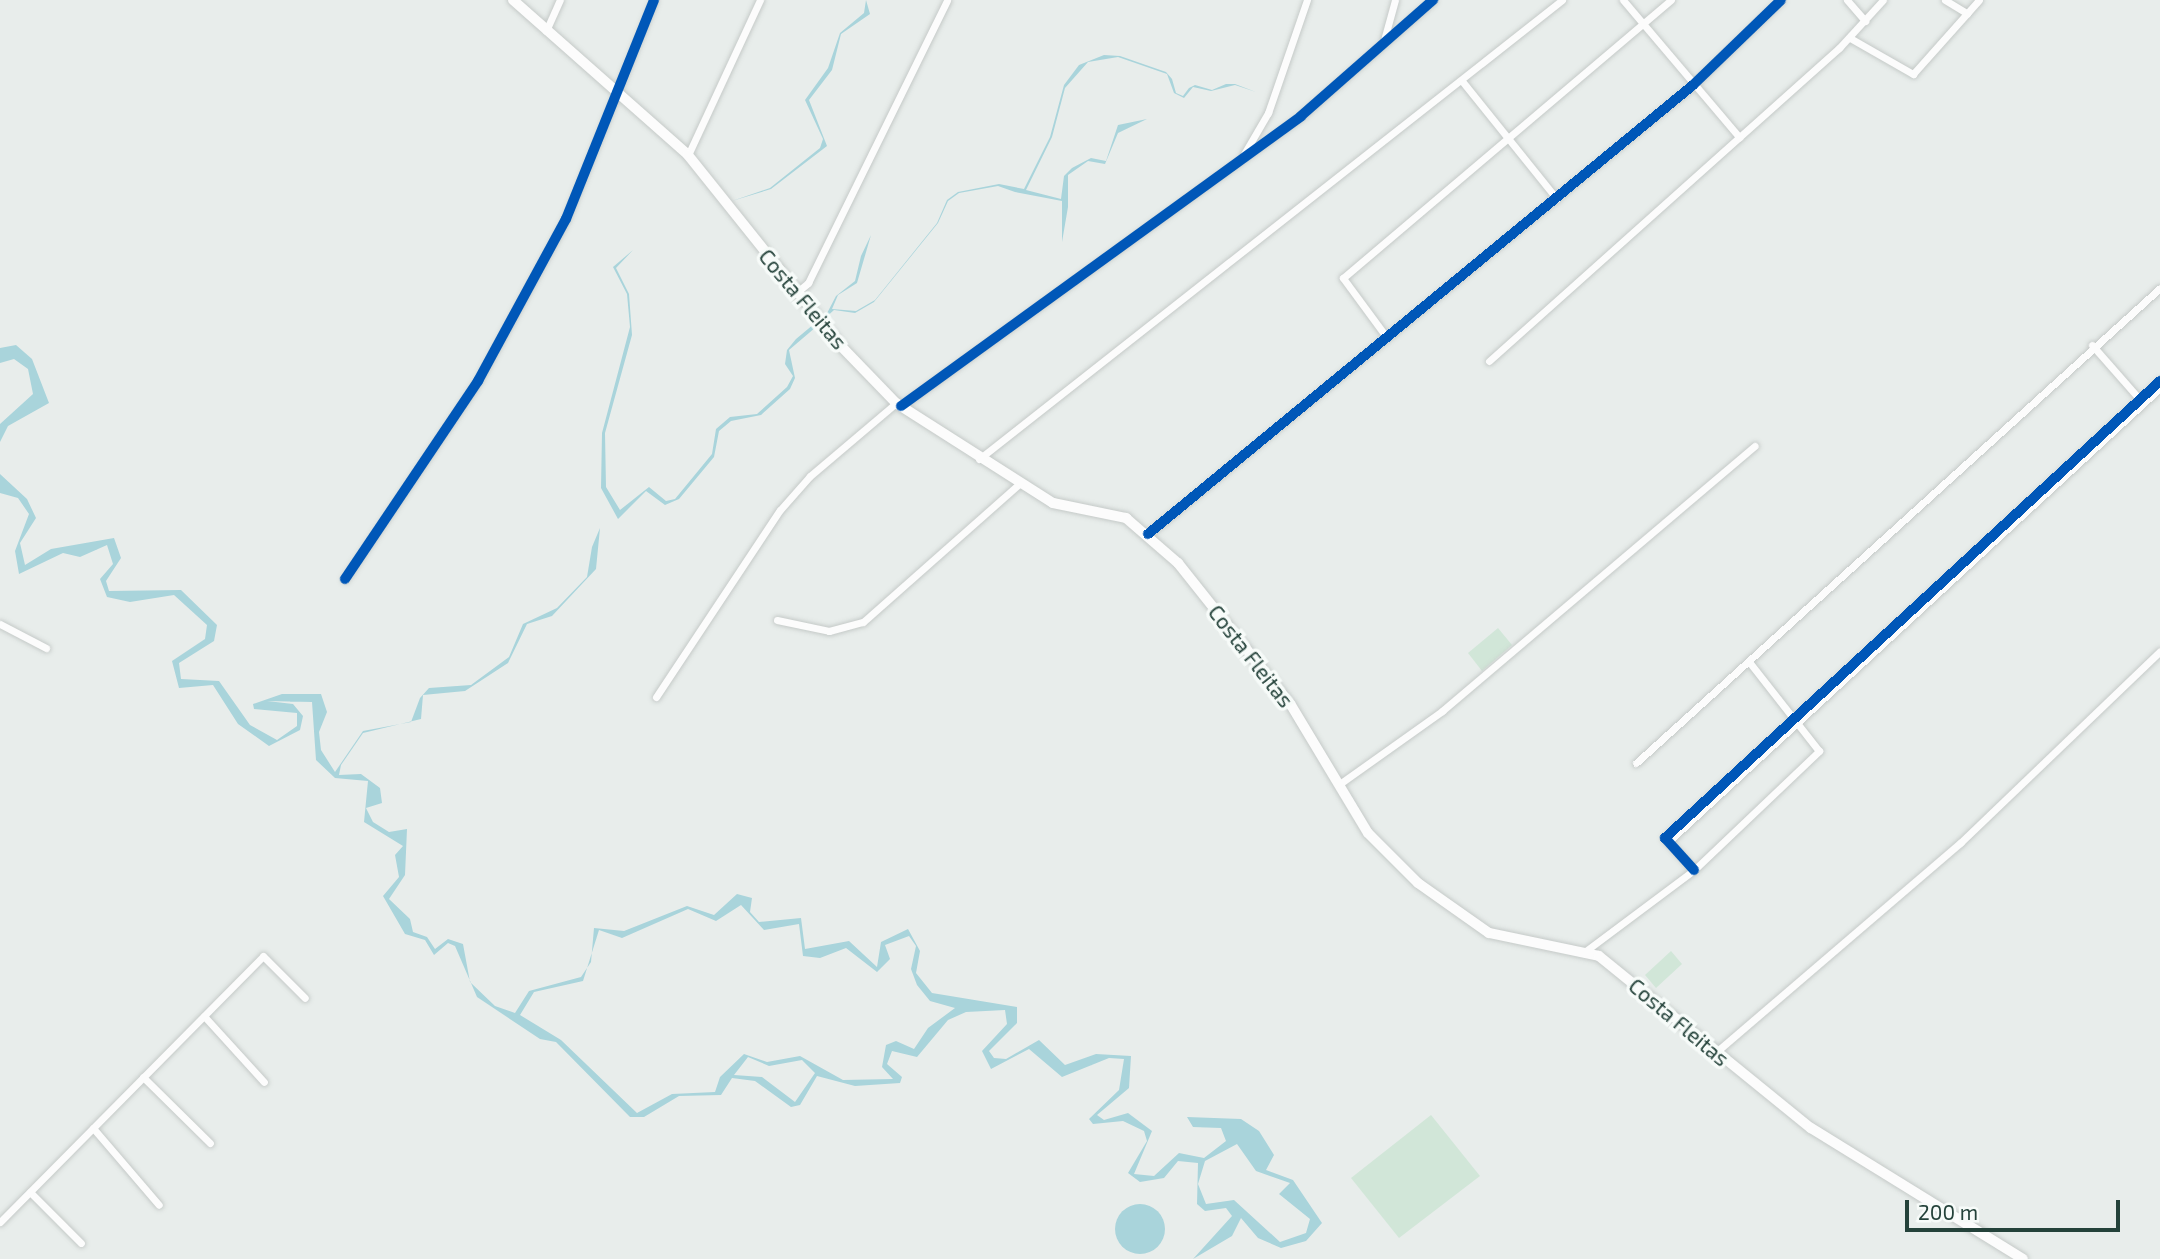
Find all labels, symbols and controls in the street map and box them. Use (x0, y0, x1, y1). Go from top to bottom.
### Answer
street label: Costa Fleitas (754, 244, 852, 354)
street label: Costa Fleitas (1203, 600, 1299, 712)
street label: Costa Fleitas (1624, 973, 1734, 1071)
scale bar (1908, 1186, 2123, 1230)
text: 200 m (1918, 1199, 1978, 1224)

